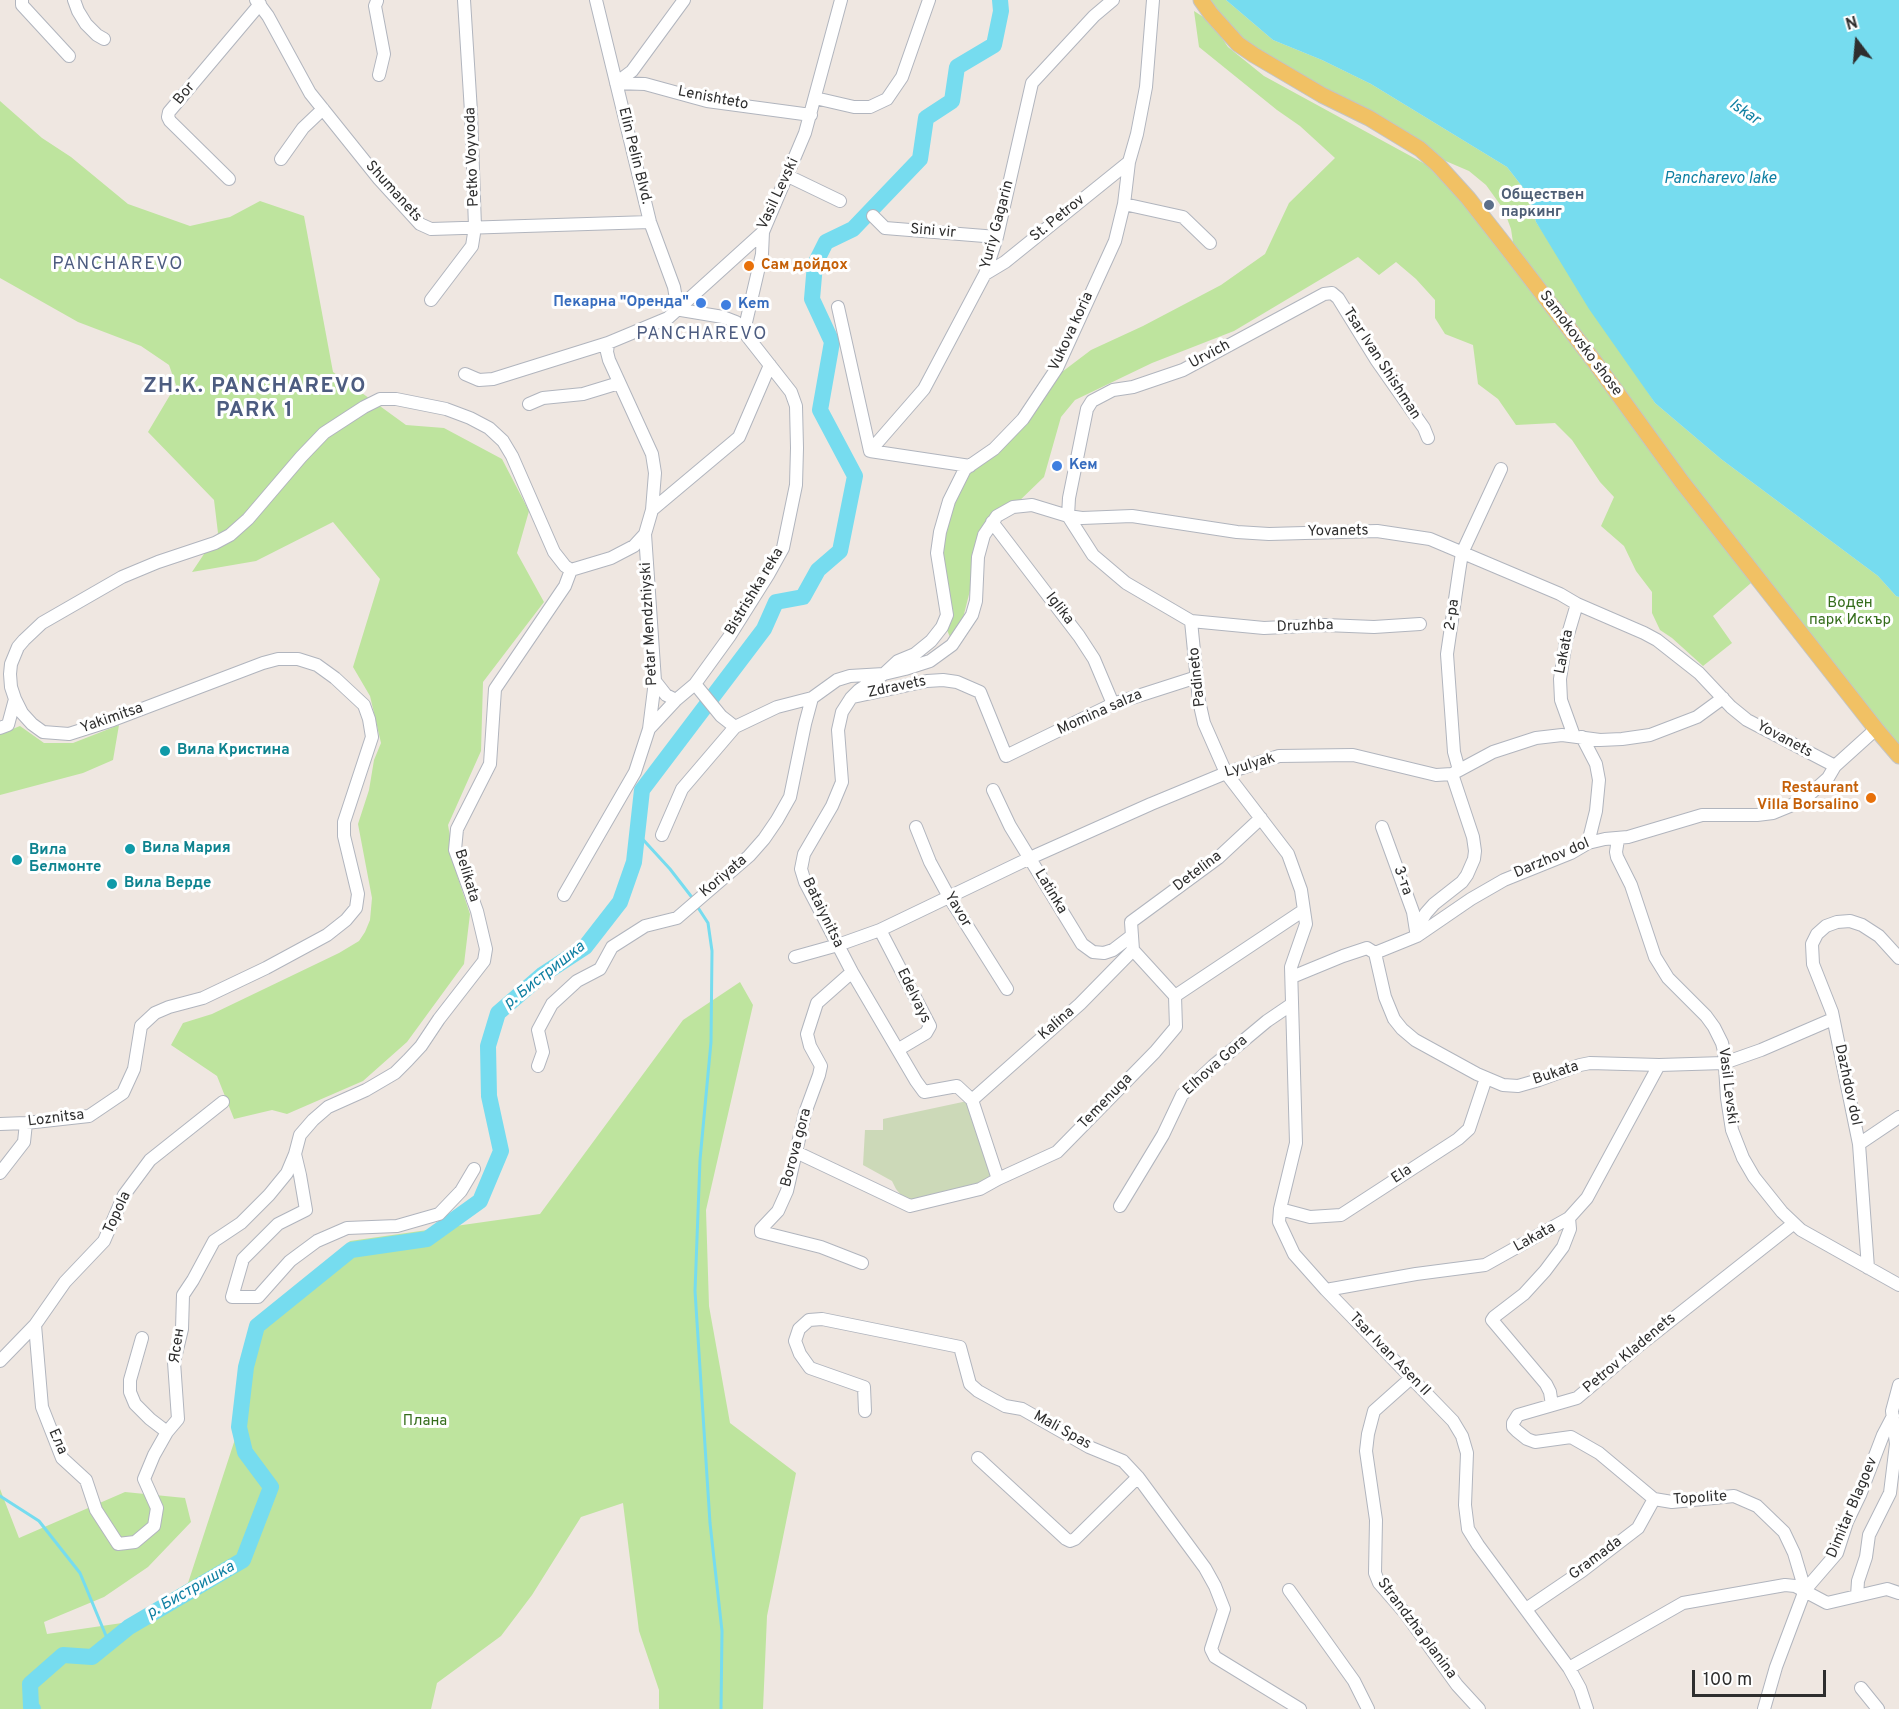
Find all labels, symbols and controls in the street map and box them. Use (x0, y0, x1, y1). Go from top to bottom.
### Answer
north arrow (1827, 12, 1887, 72)
text: N (1844, 13, 1860, 36)
street label: Bor (170, 79, 200, 109)
street label: Lenishteto (676, 83, 750, 115)
water label: Iskar (1725, 96, 1763, 130)
street label: Elin Pelin Blvd. (613, 106, 655, 206)
street label: Petko Voyvoda (462, 107, 484, 207)
street label: Vasil Levski (755, 155, 803, 233)
street label: Shumanets (361, 158, 425, 226)
water label: Pancharevo lake (1664, 170, 1776, 190)
street label: Yuriy Gagarin (977, 179, 1019, 271)
place label: Обществен паркинг (1501, 187, 1584, 222)
street label: St. Petrov (1027, 192, 1089, 246)
marker: Обществен паркинг (1482, 198, 1496, 212)
street label: Sini vir (909, 221, 957, 243)
district label: PANCHAREVO (52, 254, 184, 276)
place label: Сам дойдох (761, 257, 848, 275)
marker: Сам дойдох (742, 259, 756, 273)
street label: Samokovsko shose (1535, 288, 1625, 400)
street label: Vukova koria (1046, 290, 1098, 374)
place label: Пекарна "Оренда" (553, 294, 689, 312)
marker: Пекарна "Оренда" (694, 296, 708, 310)
place label: Kem (738, 296, 770, 314)
marker: Kem (719, 298, 733, 312)
street label: Tsar Ivan Shishman (1338, 305, 1424, 423)
district label: PANCHAREVO (636, 324, 768, 346)
street label: Urvich (1186, 337, 1234, 373)
district label: ZH.K. PANCHAREVO PARK 1 (143, 375, 367, 425)
place label: Кем (1069, 457, 1098, 475)
marker: Кем (1050, 459, 1064, 473)
street label: Yovanets (1307, 522, 1369, 542)
street label: Bistrishka reka (722, 545, 788, 639)
street label: Petar Mendzhiyski (638, 562, 662, 686)
street label: Iglika (1041, 589, 1077, 629)
park label: Воден парк Искър (1809, 595, 1891, 630)
street label: 2-ра (1442, 598, 1464, 632)
street label: Druzhba (1276, 617, 1334, 637)
street label: Lakata (1552, 628, 1578, 676)
street label: Padineto (1186, 646, 1210, 708)
street label: Zdravets (866, 673, 928, 703)
street label: Momina salza (1055, 686, 1145, 740)
street label: Yakimitsa (78, 700, 146, 738)
street label: Yovanets (1753, 718, 1815, 762)
place label: Вила Кристина (177, 742, 290, 760)
marker: Вила Кристина (158, 744, 172, 758)
street label: Lyulyak (1223, 750, 1277, 782)
place label: Restaurant Villa Borsalino (1757, 780, 1859, 815)
marker: Restaurant Villa Borsalino (1864, 791, 1878, 805)
street label: Darzhov dol (1512, 835, 1592, 883)
place label: Вила Мария (142, 840, 231, 858)
place label: Вила Белмонте (29, 842, 101, 877)
marker: Вила Мария (123, 842, 137, 856)
street label: Belikata (449, 847, 483, 905)
street label: Detelina (1170, 848, 1226, 896)
street label: Koriyata (697, 852, 751, 902)
marker: Вила Белмонте (10, 853, 24, 867)
street label: 3-та (1388, 864, 1416, 898)
street label: Latinka (1030, 866, 1070, 918)
place label: Вила Верде (124, 875, 211, 893)
street label: Bataiynitsa (797, 875, 847, 951)
marker: Вила Верде (105, 877, 119, 891)
street label: Yavor (939, 889, 975, 931)
water label: р. Бистришка (500, 938, 590, 1014)
street label: Edelvays (892, 966, 934, 1026)
street label: Kalina (1035, 1004, 1079, 1044)
street label: Elhova Gora (1180, 1032, 1252, 1100)
street label: Dazhdov dol (1830, 1043, 1864, 1127)
street label: Vasil Levski (1713, 1047, 1741, 1125)
street label: Bukata (1531, 1058, 1581, 1090)
street label: Temenuga (1075, 1071, 1137, 1133)
street label: Loznitsa (27, 1107, 85, 1131)
street label: Borova gora (778, 1107, 816, 1189)
street label: Ela (1388, 1162, 1416, 1188)
street label: Topola (100, 1189, 136, 1237)
street label: Lakata (1511, 1219, 1559, 1257)
street label: Tsar Ivan Asen II (1345, 1309, 1433, 1401)
street label: Petrov Kladenets (1580, 1310, 1680, 1398)
street label: Ясен (167, 1327, 189, 1365)
street label: Mali Spas (1030, 1408, 1094, 1454)
park label: Плана (403, 1413, 447, 1431)
street label: Ела (43, 1426, 71, 1458)
street label: Dimitar Blagoev (1824, 1455, 1882, 1561)
street label: Topolite (1672, 1488, 1728, 1510)
street label: Gramada (1566, 1533, 1626, 1585)
water label: р. Бистришка (144, 1558, 238, 1624)
street label: Strandzha planina (1372, 1575, 1460, 1683)
scale bar (1695, 1658, 1828, 1696)
text: 100 m (1703, 1669, 1752, 1692)

